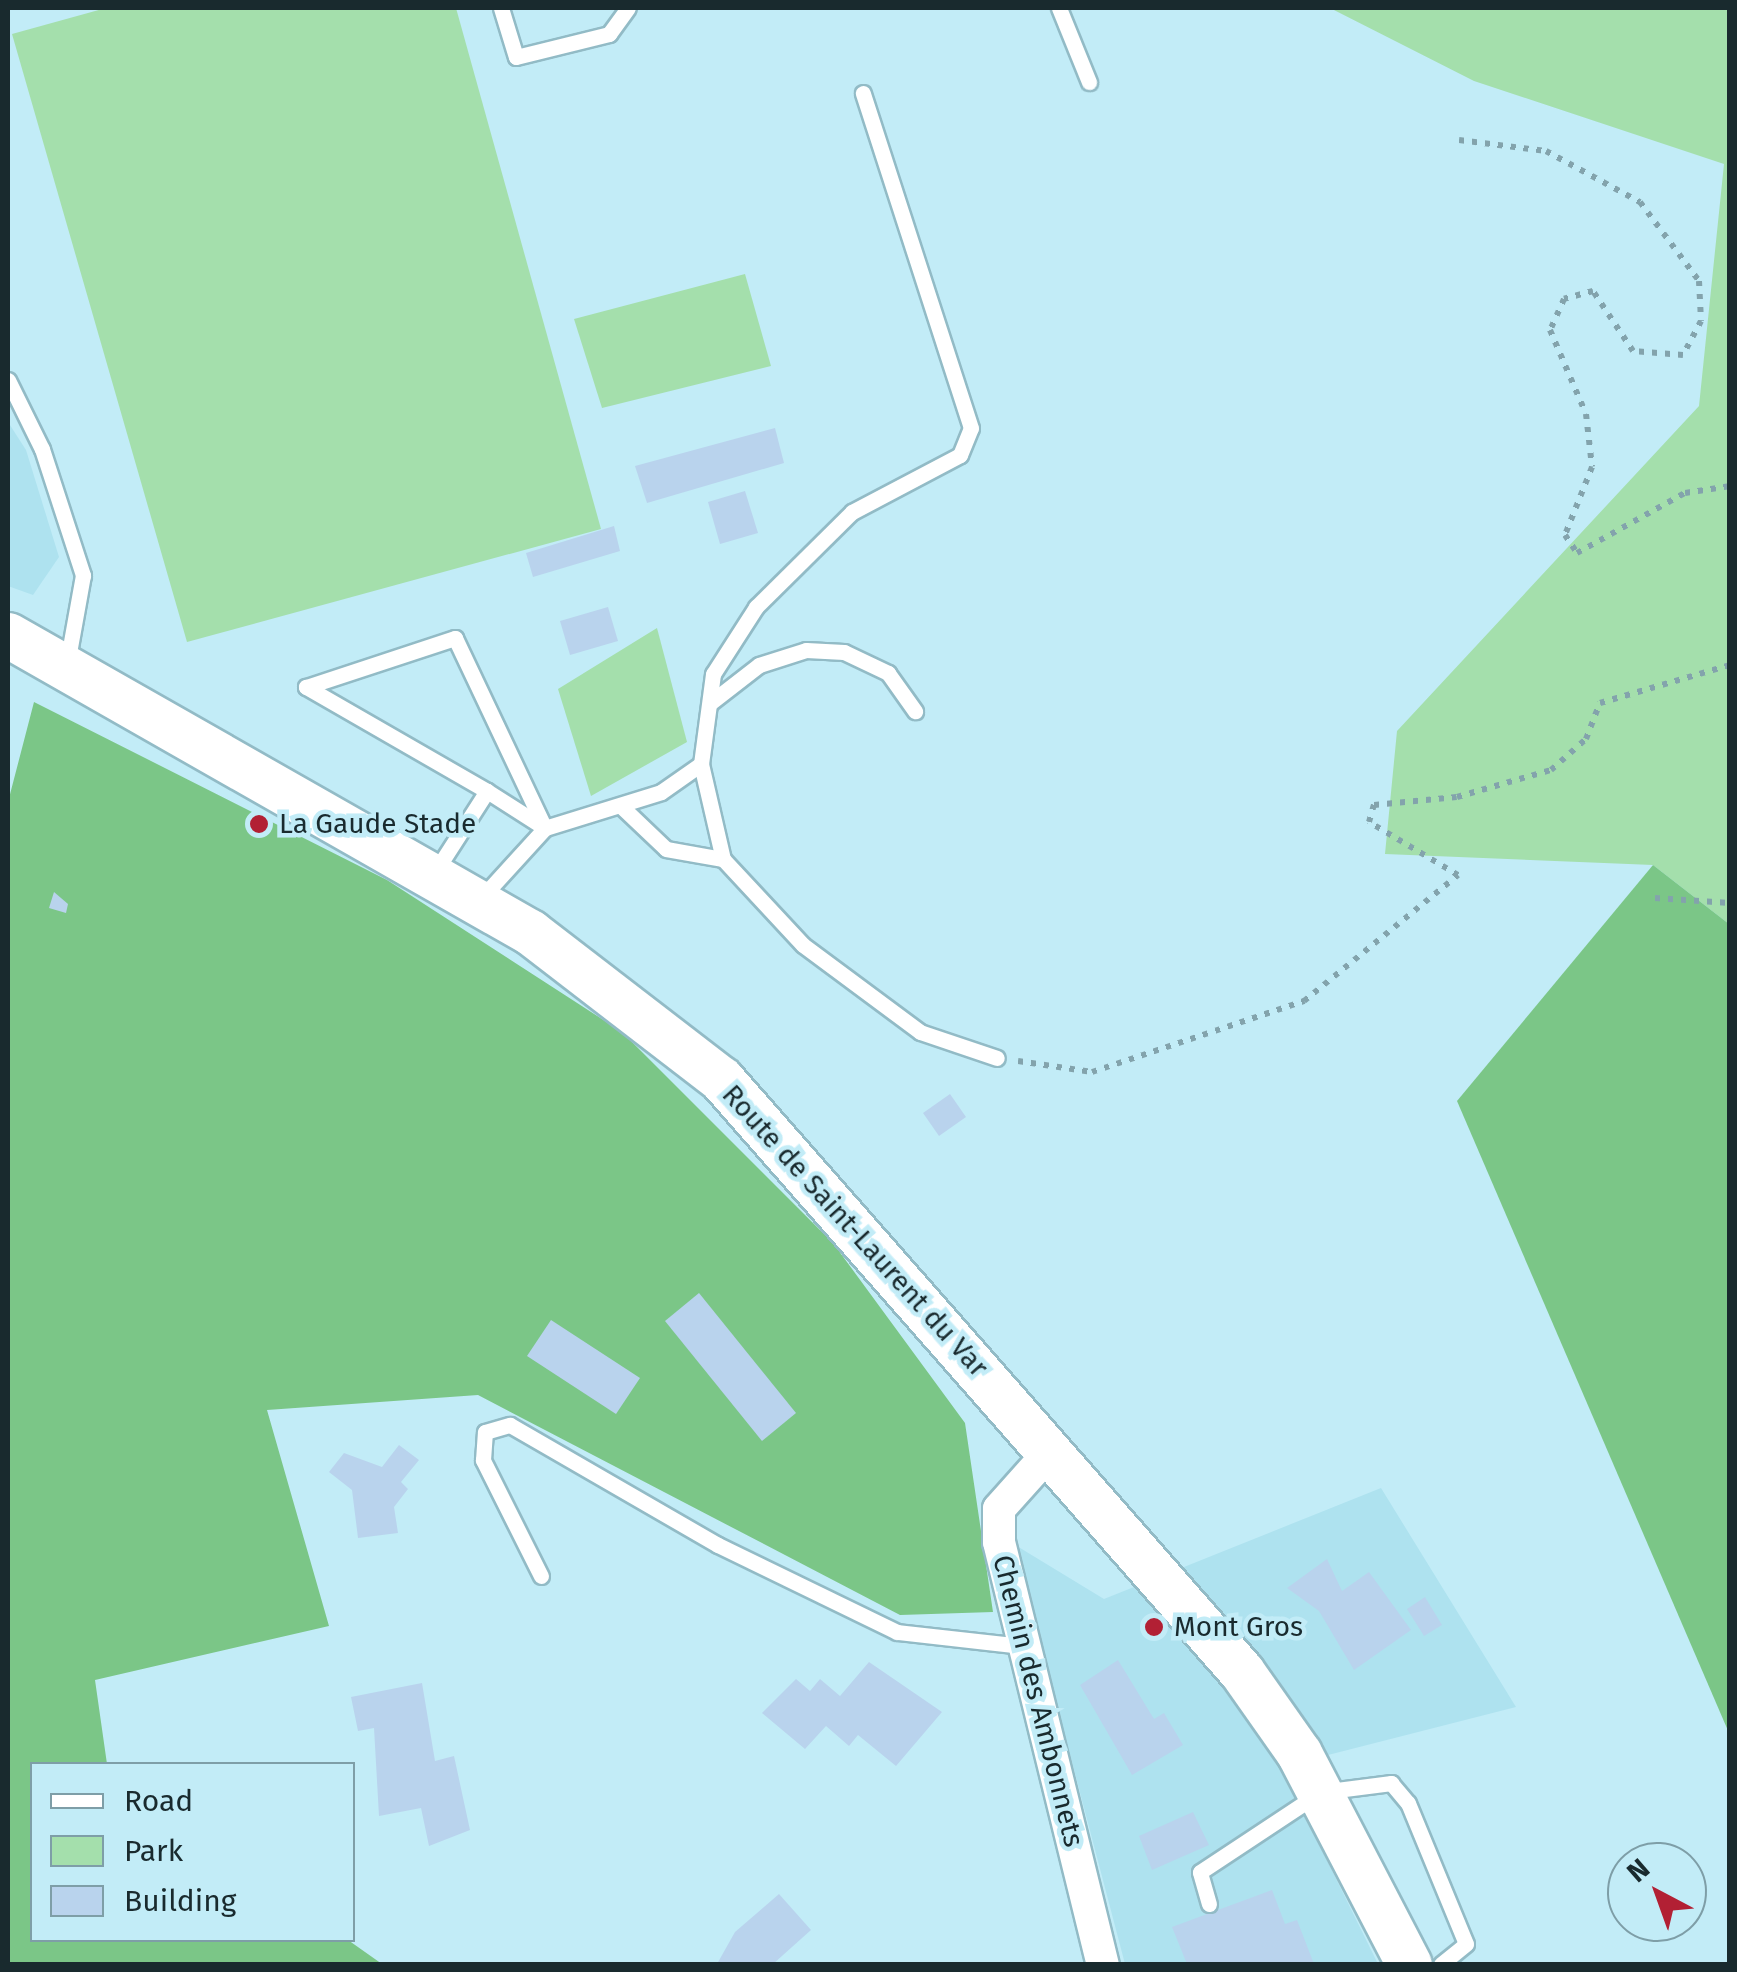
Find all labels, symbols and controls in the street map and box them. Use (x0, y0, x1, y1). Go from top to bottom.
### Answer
place label: La Gaude Stade (279, 807, 476, 841)
marker: La Gaude Stade (248, 813, 270, 835)
street label: Route de Saint-Laurent du Var (715, 1078, 995, 1384)
street label: Chemin des Ambonnets (985, 1552, 1091, 1850)
place label: Mont Gros (1174, 1610, 1303, 1644)
marker: Mont Gros (1143, 1616, 1165, 1638)
legend (30, 1762, 355, 1942)
text: Road (124, 1783, 193, 1819)
text: Park (124, 1833, 183, 1869)
north arrow (1607, 1842, 1707, 1942)
text: N (1620, 1852, 1656, 1889)
text: Building (124, 1883, 236, 1919)

